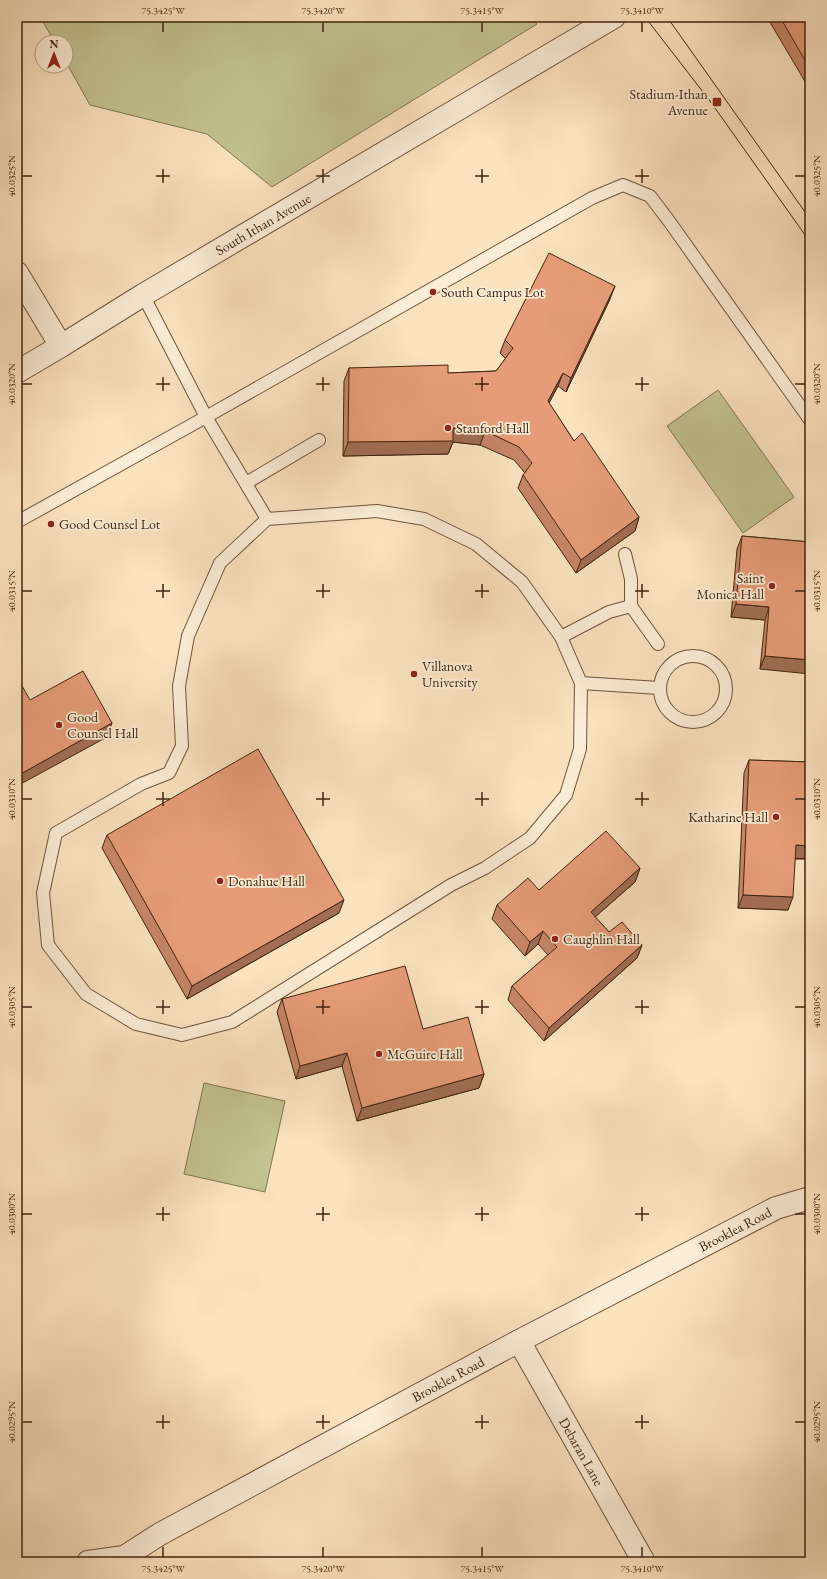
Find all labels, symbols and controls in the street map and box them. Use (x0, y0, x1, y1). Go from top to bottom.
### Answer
text: 75.3425°W (141, 4, 185, 17)
text: 75.3420°W (301, 4, 345, 17)
text: 75.3415°W (460, 4, 504, 17)
text: 75.3410°W (620, 4, 664, 17)
north arrow (34, 34, 74, 74)
text: N (50, 37, 59, 51)
place label: Stadium-Ithan Avenue (630, 85, 709, 119)
marker: Stadium-Ithan Avenue (711, 96, 723, 108)
text: 40.0325°N (5, 155, 18, 197)
text: 40.0325°N (810, 155, 823, 197)
street label: South Ithan Avenue (212, 189, 314, 259)
place label: South Campus Lot (441, 283, 545, 301)
marker: South Campus Lot (428, 287, 438, 297)
text: 40.0320°N (5, 363, 18, 405)
text: 40.0320°N (810, 363, 823, 405)
place label: Stanford Hall (456, 419, 530, 437)
marker: Stanford Hall (443, 423, 453, 433)
place label: Good Counsel Lot (59, 515, 161, 533)
marker: Good Counsel Lot (46, 519, 56, 529)
place label: Saint Monica Hall (696, 569, 765, 603)
text: 40.0315°N (5, 570, 18, 612)
text: 40.0315°N (810, 570, 823, 612)
marker: Saint Monica Hall (767, 581, 777, 591)
place label: Villanova University (422, 657, 478, 691)
marker: Villanova University (409, 669, 419, 679)
place label: Good Counsel Hall (67, 708, 139, 742)
marker: Good Counsel Hall (54, 720, 64, 730)
text: 40.0310°N (5, 778, 18, 820)
text: 40.0310°N (810, 778, 823, 820)
place label: Katharine Hall (688, 808, 769, 826)
marker: Katharine Hall (771, 812, 781, 822)
place label: Donahue Hall (228, 872, 306, 890)
marker: Donahue Hall (215, 876, 225, 886)
place label: Caughlin Hall (563, 930, 640, 948)
marker: Caughlin Hall (550, 934, 560, 944)
text: 40.0305°N (5, 986, 18, 1028)
text: 40.0305°N (810, 986, 823, 1028)
place label: McGuire Hall (387, 1045, 463, 1063)
marker: McGuire Hall (374, 1049, 384, 1059)
text: 40.0300°N (5, 1193, 18, 1235)
text: 40.0300°N (810, 1193, 823, 1235)
street label: Brooklea Road (696, 1202, 775, 1255)
street label: Brooklea Road (409, 1352, 488, 1406)
text: 40.0295°N (5, 1401, 18, 1443)
text: 40.0295°N (810, 1401, 823, 1443)
street label: Debaran Lane (555, 1414, 608, 1489)
text: 75.3425°W (141, 1562, 185, 1575)
text: 75.3420°W (301, 1562, 345, 1575)
text: 75.3415°W (460, 1562, 504, 1575)
text: 75.3410°W (620, 1562, 664, 1575)

